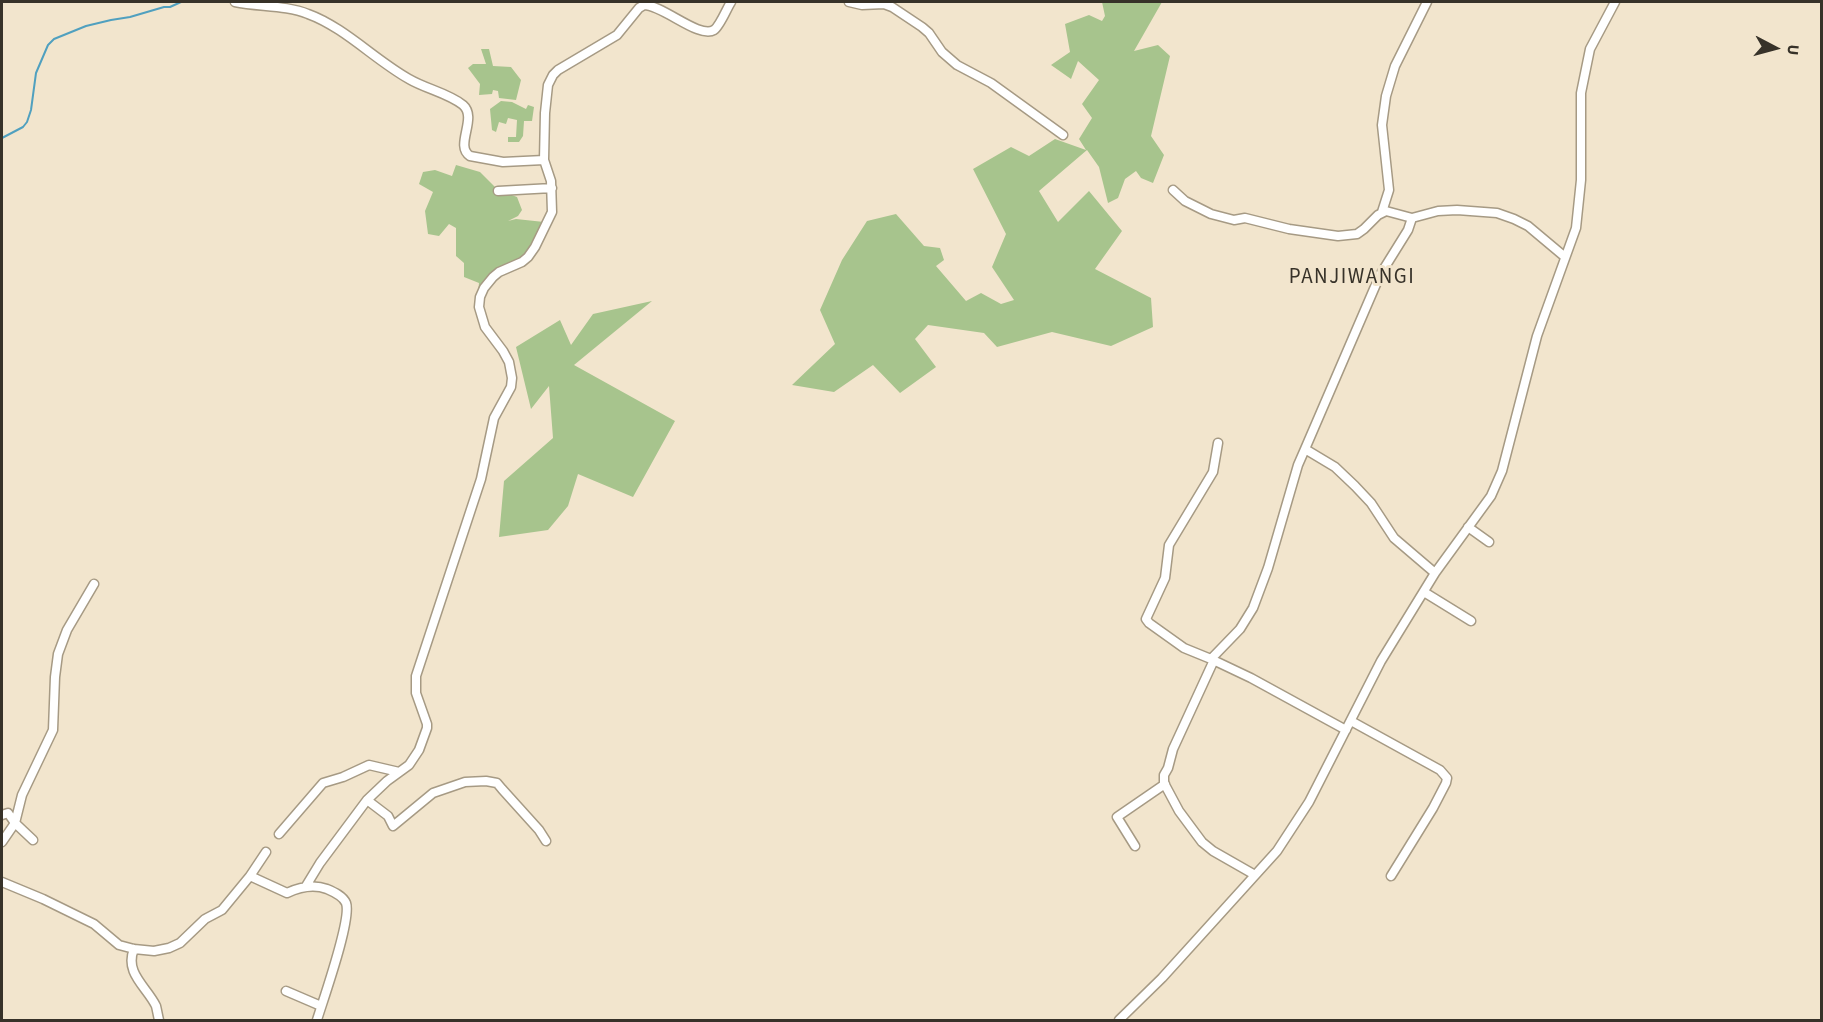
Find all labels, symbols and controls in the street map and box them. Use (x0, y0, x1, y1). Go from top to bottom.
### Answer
north arrow (1745, 18, 1805, 78)
text: U (1781, 43, 1804, 56)
district label: PANJIWANGI (1289, 265, 1415, 291)

